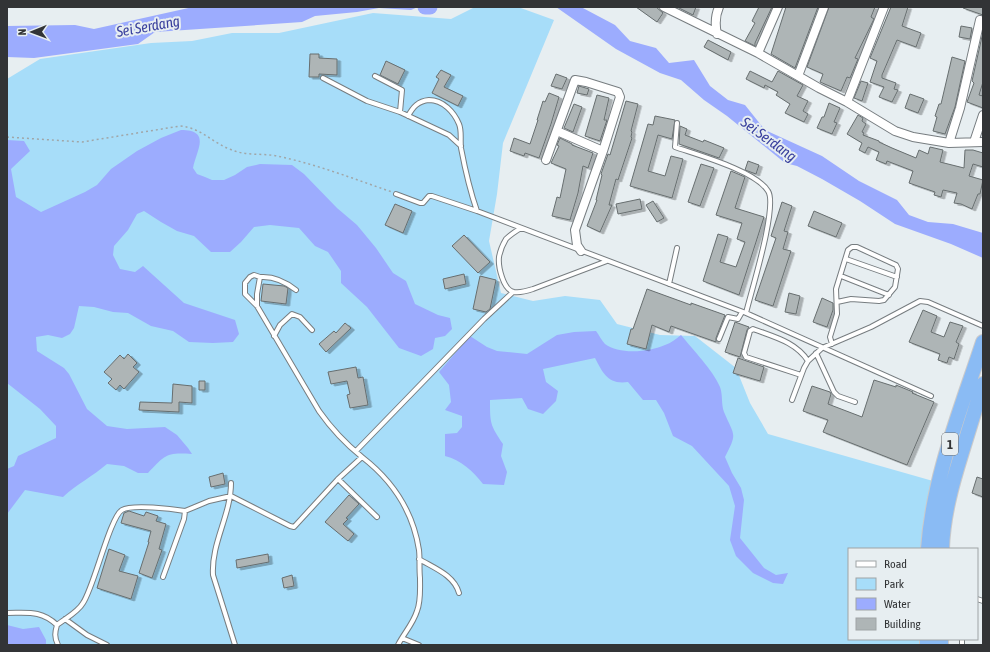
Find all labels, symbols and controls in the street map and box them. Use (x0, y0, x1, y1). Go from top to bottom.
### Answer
north arrow (12, 12, 52, 52)
water label: Sei Serdang (114, 12, 181, 40)
text: N (16, 29, 28, 36)
water label: Sei Serdang (737, 113, 800, 165)
road number: 1 (942, 433, 958, 455)
legend (848, 548, 978, 640)
text: Road (884, 557, 907, 571)
text: Park (884, 577, 905, 591)
text: Water (884, 597, 911, 611)
text: Building (884, 617, 922, 631)

